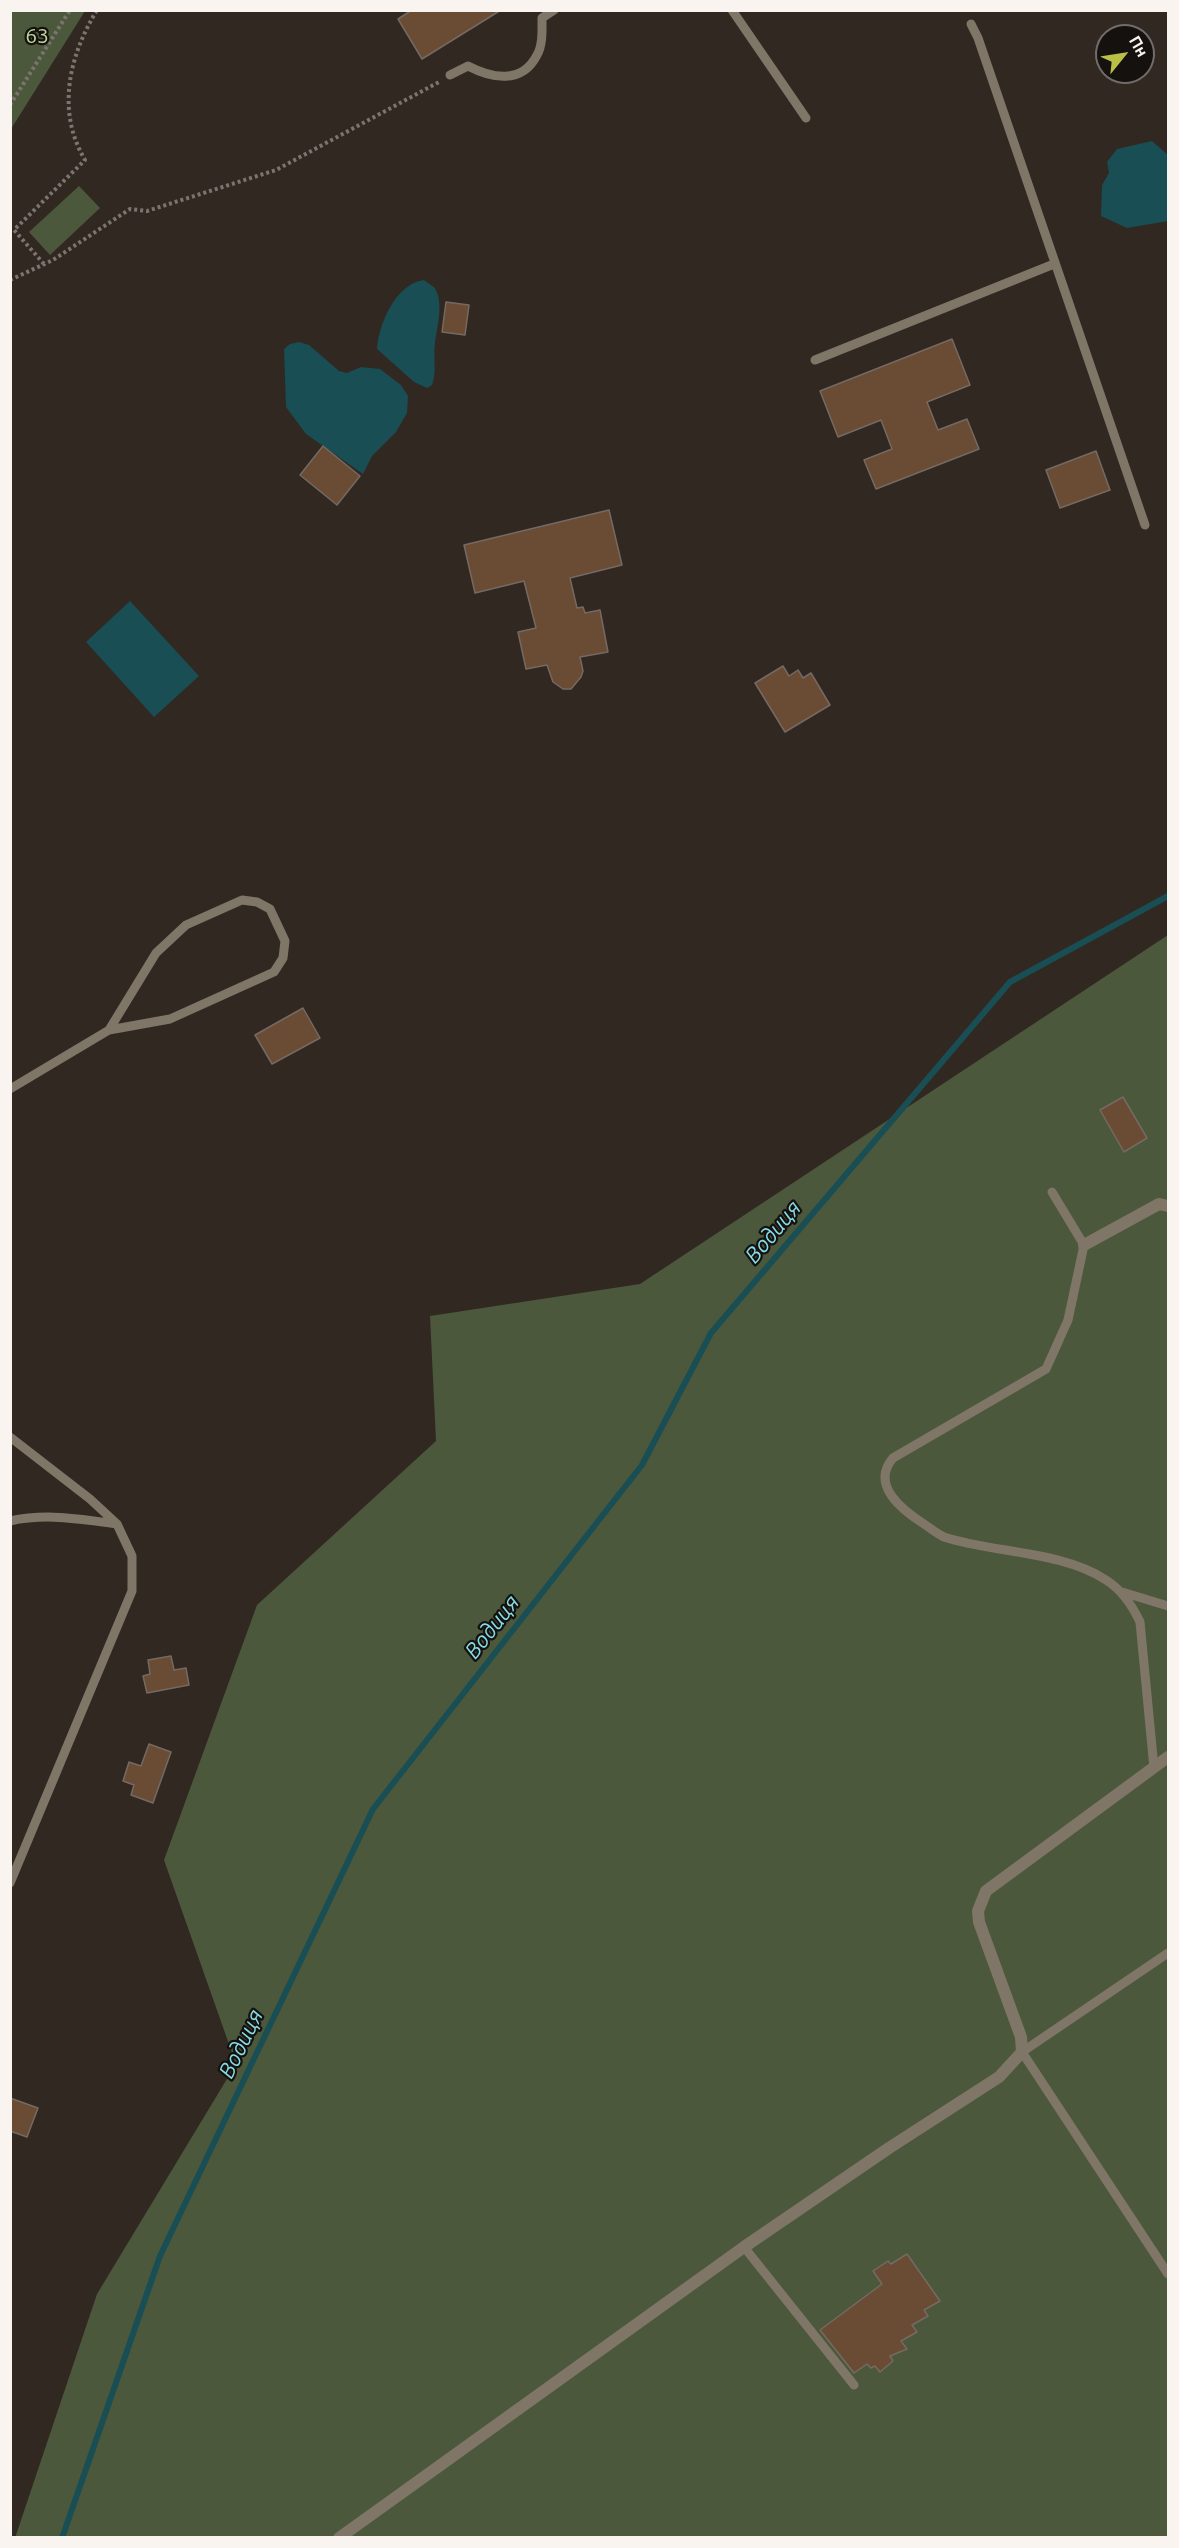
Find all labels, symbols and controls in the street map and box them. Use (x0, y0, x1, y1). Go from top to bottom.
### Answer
park label: 63 (25, 23, 49, 49)
north arrow (1095, 24, 1155, 84)
text: Пн (1126, 32, 1152, 60)
water label: Водиця (739, 1195, 807, 1269)
water label: Водиця (459, 1590, 525, 1664)
water label: Водиця (213, 2005, 269, 2083)

